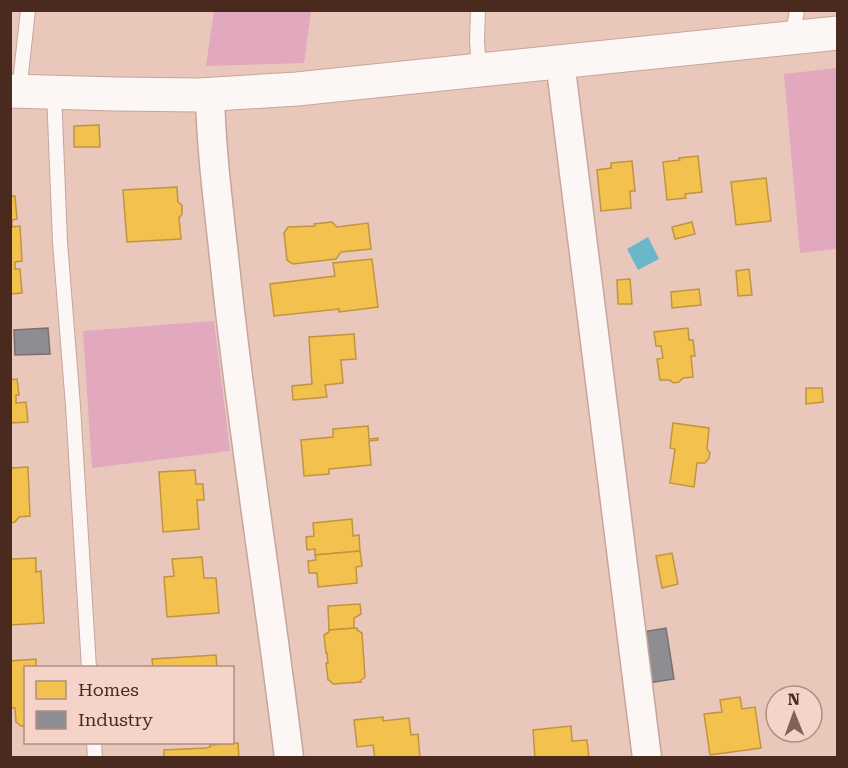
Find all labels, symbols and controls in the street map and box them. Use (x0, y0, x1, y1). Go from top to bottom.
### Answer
legend (24, 666, 234, 744)
text: Homes (78, 679, 139, 700)
north arrow (764, 684, 824, 744)
text: N (787, 690, 800, 709)
text: Industry (78, 709, 153, 730)

